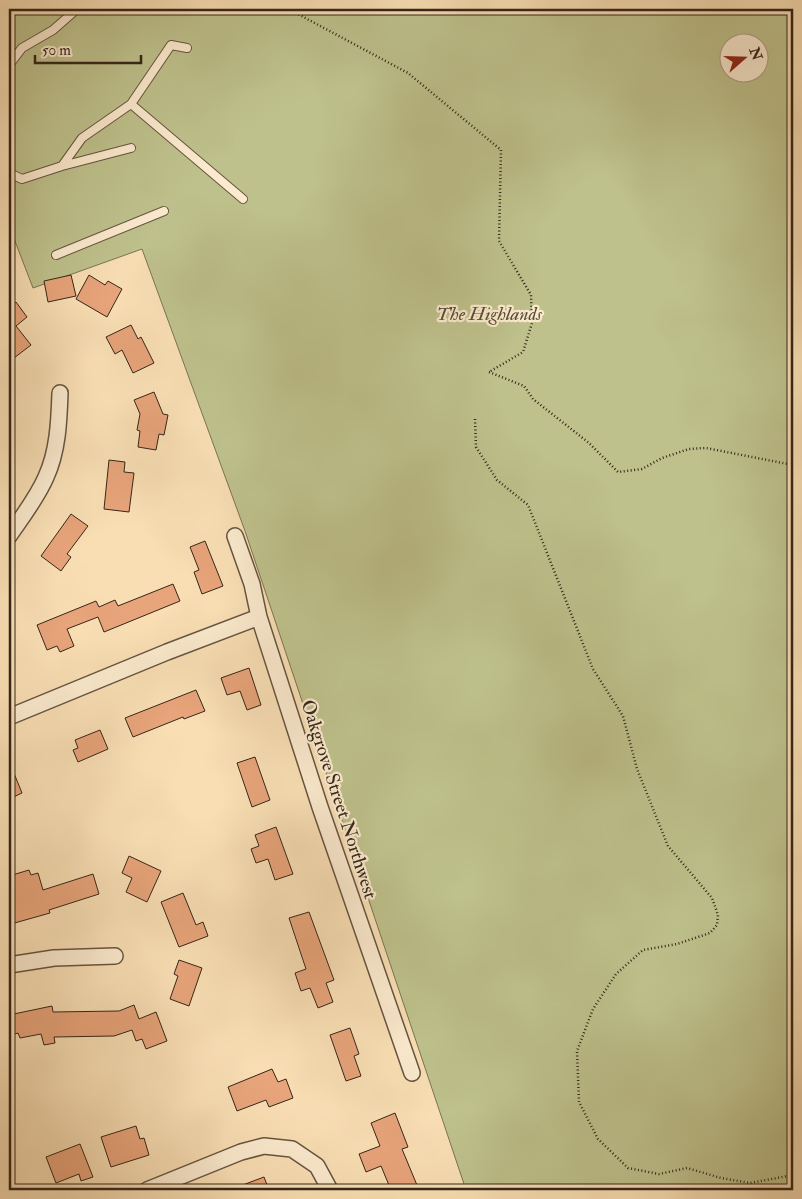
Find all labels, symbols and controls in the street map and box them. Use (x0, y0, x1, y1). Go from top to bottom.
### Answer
scale bar (35, 32, 141, 64)
north arrow (720, 32, 770, 82)
text: 50 m (42, 41, 71, 60)
text: N (745, 44, 766, 63)
park label: The Highlands (436, 302, 542, 326)
street label: Oakgrove Street Northwest (295, 697, 383, 902)

